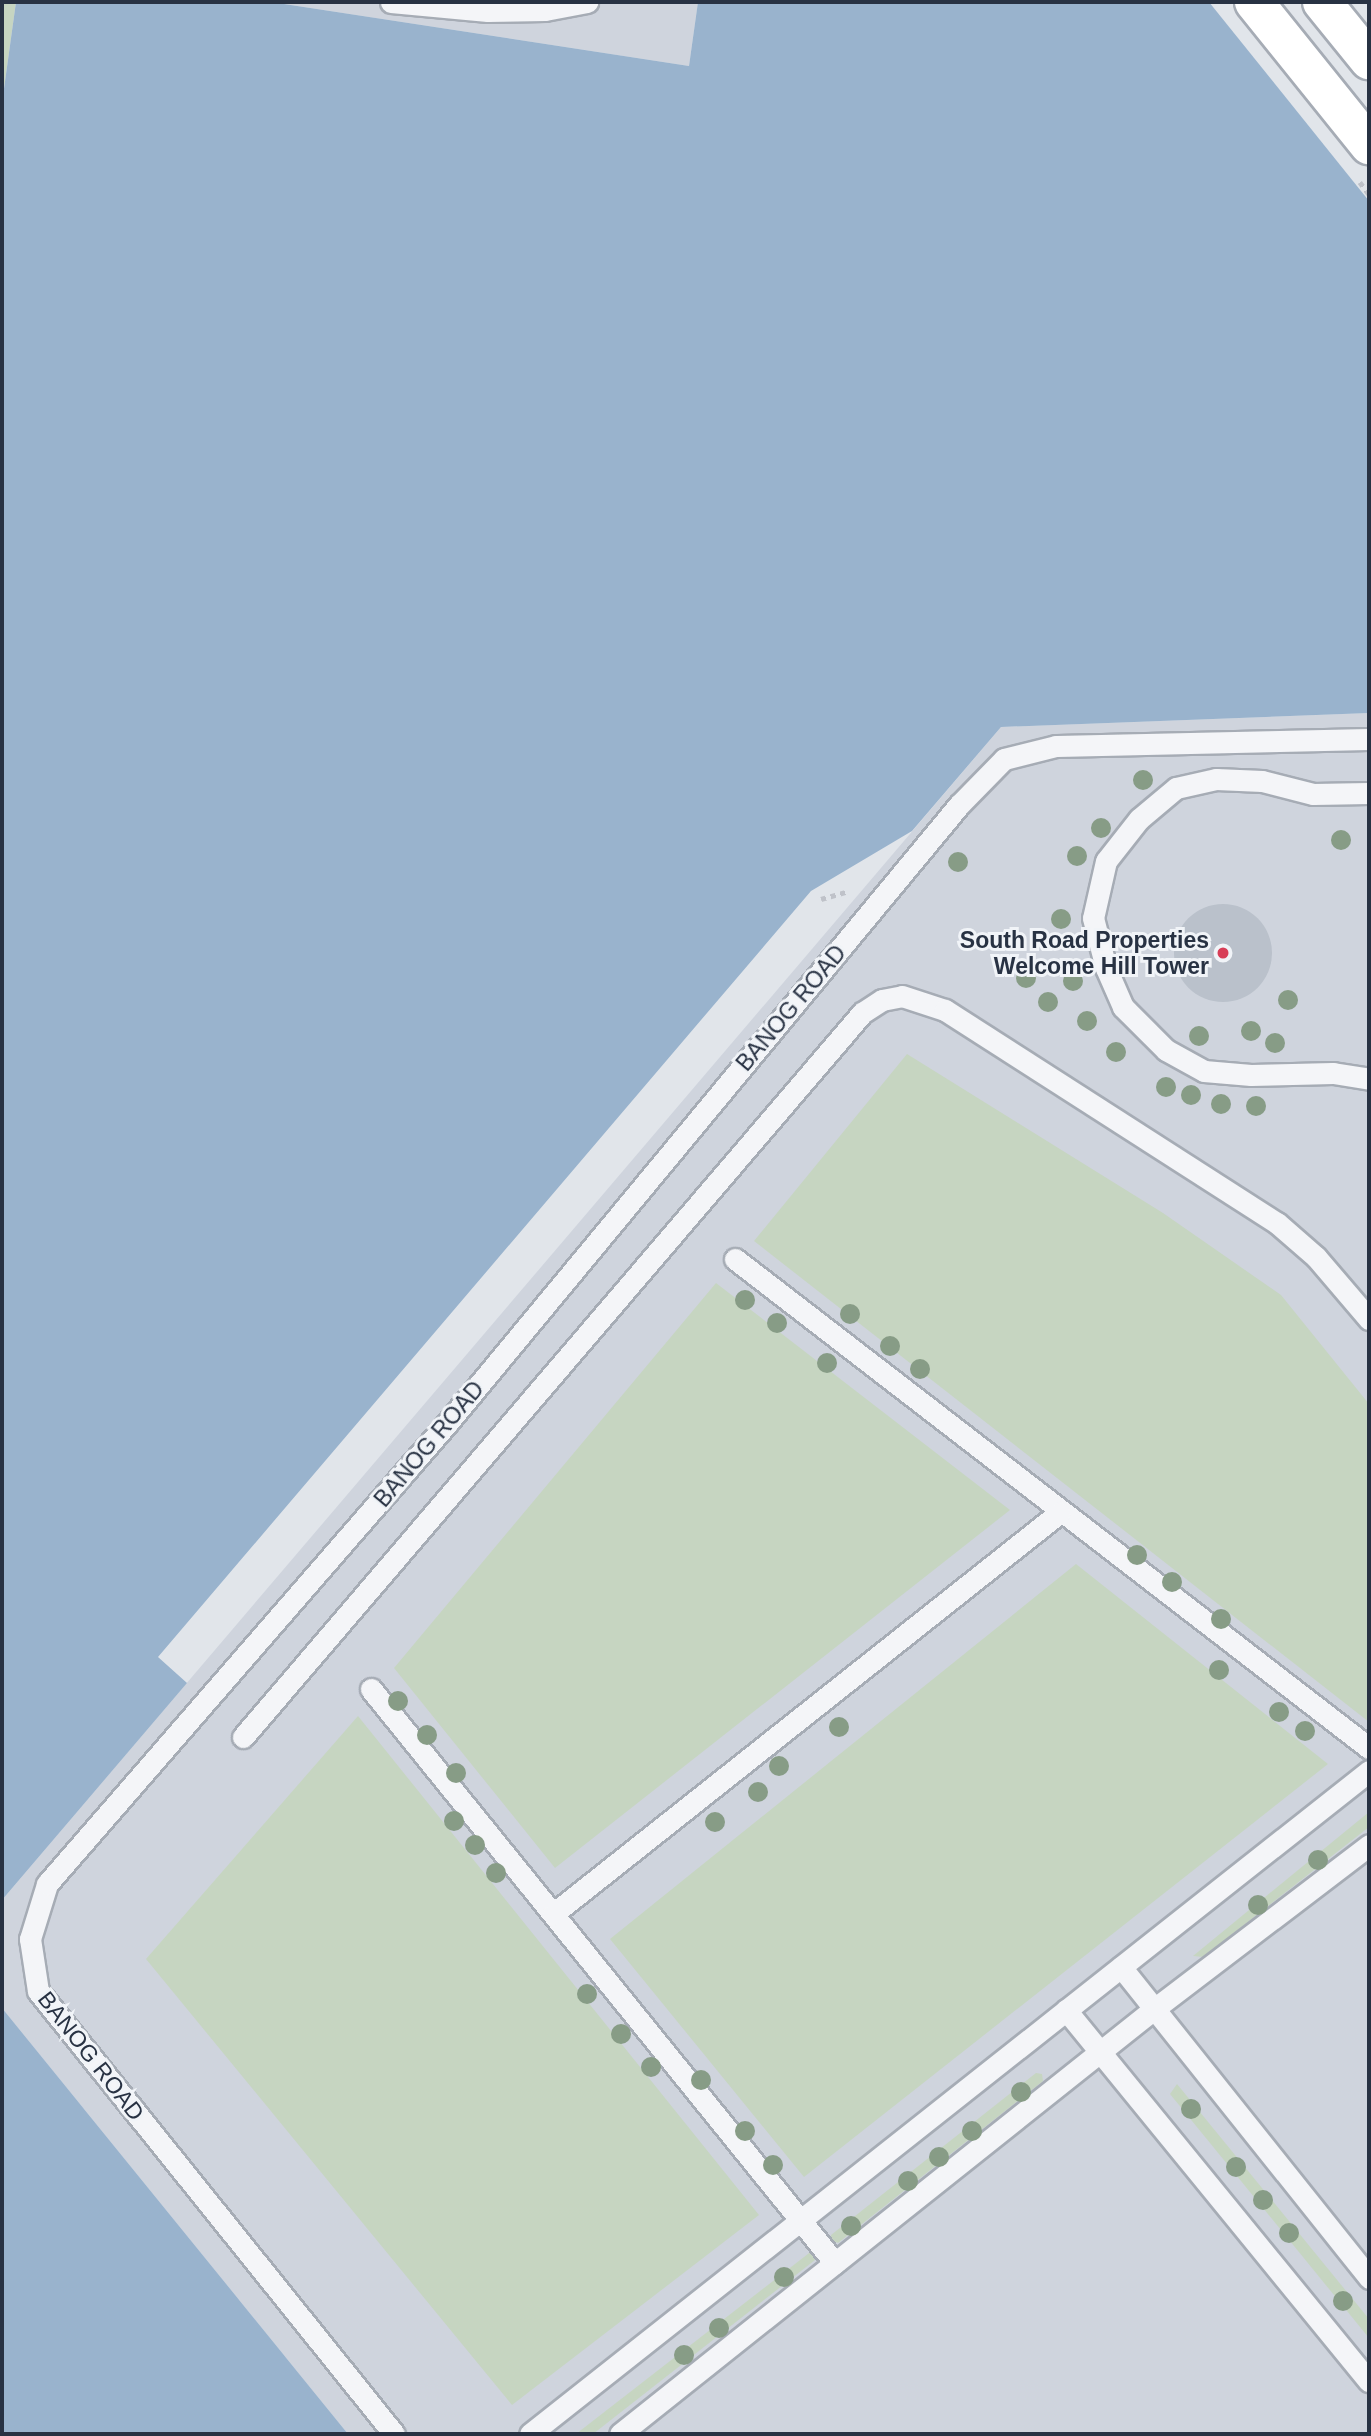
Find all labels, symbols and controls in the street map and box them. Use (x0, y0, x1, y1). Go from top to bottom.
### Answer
place label: South Road Properties Welcome Hill Tower (960, 926, 1209, 980)
street label: BANOG ROAD (730, 939, 852, 1077)
marker: South Road Properties Welcome Hill Tower (1215, 945, 1231, 961)
street label: BANOG ROAD (368, 1375, 490, 1513)
street label: BANOG ROAD (32, 1986, 150, 2126)

